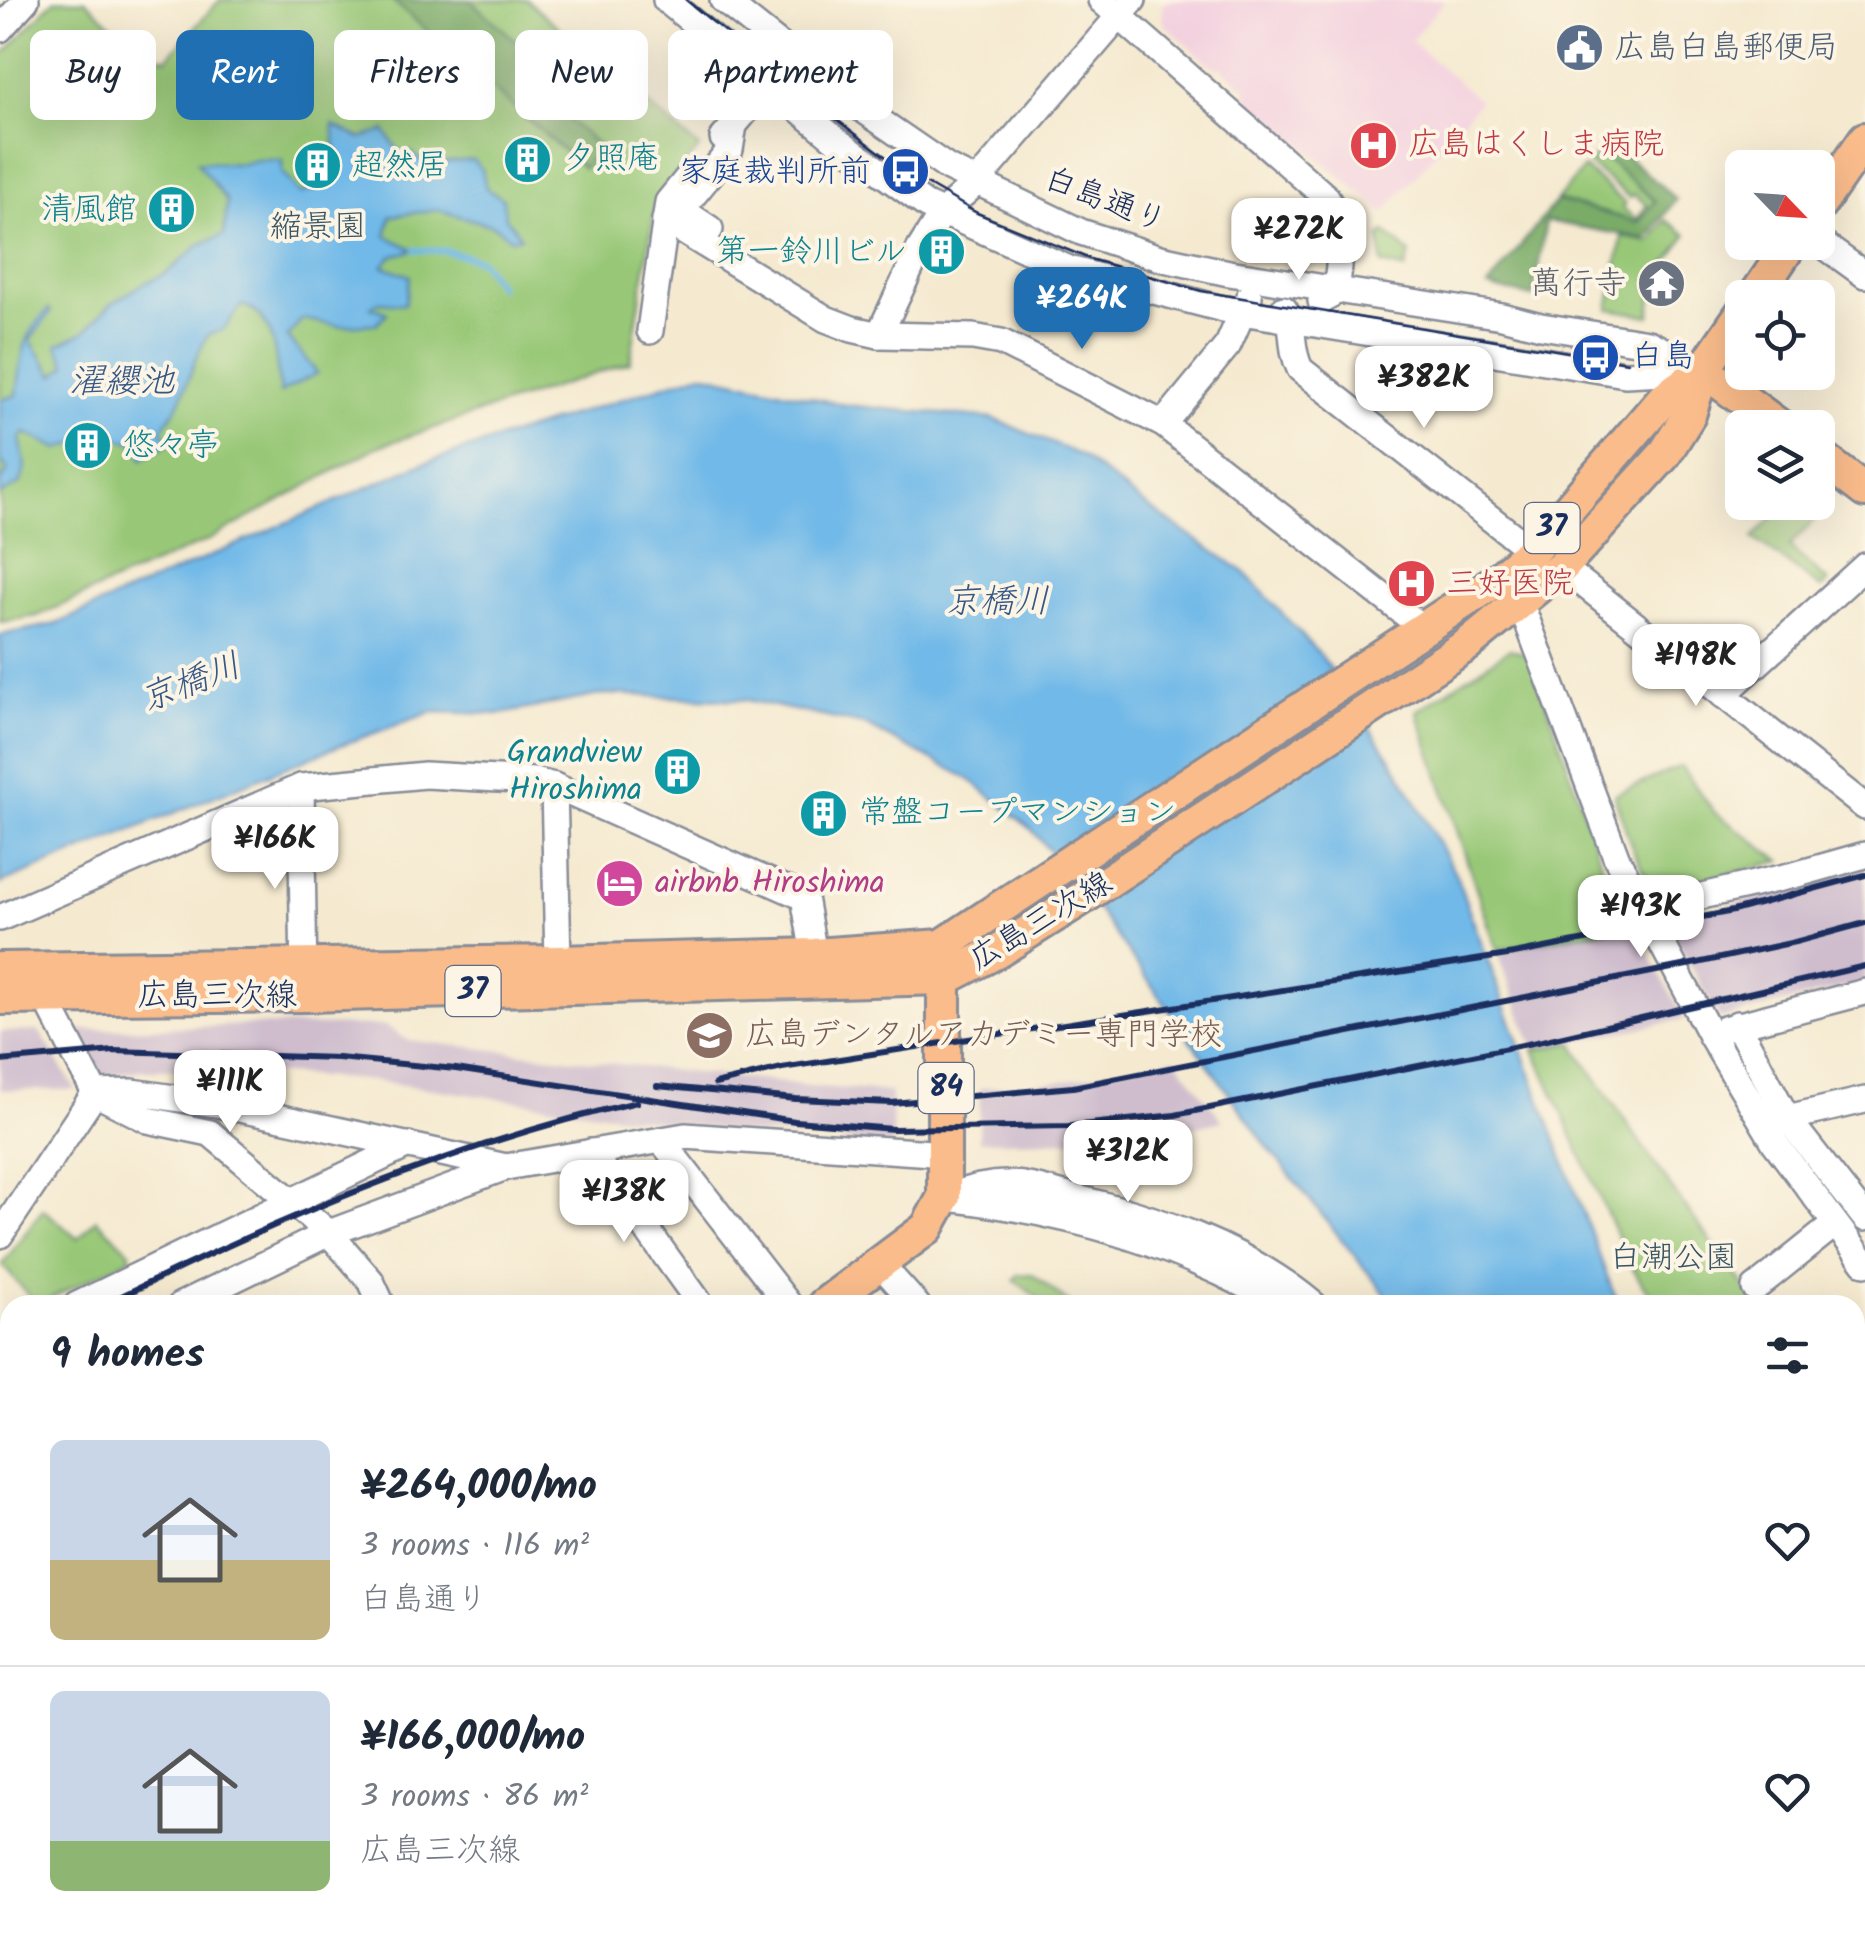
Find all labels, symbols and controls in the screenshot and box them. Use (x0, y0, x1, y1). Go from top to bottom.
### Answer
public building icon: 広島白島郵便局 (1553, 22, 1605, 74)
place label: 広島白島郵便局 (1614, 23, 1838, 74)
chip: Buy (30, 30, 156, 120)
chip: Rent (176, 30, 314, 120)
chip: Filters (334, 30, 495, 120)
chip: New (515, 30, 648, 120)
chip: Apartment (668, 30, 893, 120)
hospital icon: 広島はくしま病院 (1347, 119, 1399, 171)
place label: 広島はくしま病院 (1408, 120, 1664, 171)
building icon: 夕照庵 (502, 133, 554, 185)
place label: 夕照庵 (563, 134, 659, 185)
building icon: 超然居 (291, 140, 343, 192)
place label: 超然居 (352, 141, 448, 192)
bus stop icon: 家庭裁判所前 (880, 146, 932, 198)
place label: 家庭裁判所前 (679, 147, 871, 198)
north arrow (1725, 150, 1835, 260)
map controls (1725, 150, 1835, 520)
street label: 白島通り (1036, 154, 1174, 248)
building icon: 清風館 (146, 184, 198, 236)
place label: 清風館 (41, 185, 137, 236)
pin: ¥272K (1229, 198, 1369, 283)
park label: 縮景園 (270, 202, 366, 253)
text: ¥272K (1253, 205, 1345, 256)
building icon: 第一鈴川ビル (916, 226, 968, 278)
place label: 第一鈴川ビル (716, 227, 907, 278)
temple icon: 萬行寺 (1635, 258, 1687, 310)
place label: 萬行寺 (1530, 259, 1626, 310)
pin: ¥264K (1012, 267, 1152, 352)
text: ¥264K (1036, 274, 1128, 325)
button: locate (1725, 280, 1835, 390)
bus stop icon: 白島 (1570, 331, 1622, 383)
place label: 白島 (1631, 332, 1695, 383)
pin: ¥382K (1354, 346, 1494, 431)
text: ¥382K (1377, 353, 1471, 404)
water label: 濯纓池 (69, 355, 175, 411)
button: layers (1725, 410, 1835, 520)
building icon: 悠々亭 (62, 420, 114, 472)
place label: 悠々亭 (123, 421, 219, 472)
road number: 37 (1524, 503, 1580, 553)
hospital icon: 三好医院 (1385, 558, 1437, 610)
place label: 三好医院 (1446, 559, 1574, 610)
water label: 京橋川 (944, 575, 1050, 631)
pin: ¥198K (1626, 624, 1766, 709)
text: ¥198K (1654, 631, 1738, 682)
water label: 京橋川 (132, 639, 250, 729)
place label: Grandview Hiroshima (507, 728, 642, 816)
building icon: Grandview Hiroshima (651, 745, 703, 797)
building icon: 常盤コープマンション (798, 787, 850, 839)
place label: 常盤コープマンション (859, 788, 1176, 839)
pin: ¥166K (205, 807, 345, 892)
text: ¥166K (233, 814, 317, 865)
hotel icon: airbnb Hiroshima (594, 857, 646, 909)
place label: airbnb Hiroshima (655, 858, 885, 909)
street label: 広島三次線 (959, 859, 1123, 985)
pin: ¥193K (1571, 875, 1711, 960)
text: ¥193K (1600, 882, 1682, 933)
road number: 37 (446, 966, 500, 1016)
street label: 広島三次線 (137, 971, 297, 1022)
school or university icon: 広島デンタルアカデミー専門学校 (684, 1009, 736, 1061)
place label: 広島デンタルアカデミー専門学校 (745, 1010, 1222, 1061)
pin: ¥111K (160, 1050, 300, 1135)
text: ¥111K (196, 1057, 264, 1108)
road number: 84 (918, 1063, 974, 1113)
pin: ¥312K (1058, 1120, 1198, 1205)
text: ¥312K (1086, 1127, 1170, 1178)
pin: ¥138K (554, 1160, 694, 1245)
text: ¥138K (582, 1167, 667, 1218)
park label: 白潮公園 (1609, 1233, 1737, 1284)
text: 9 homes (50, 1322, 205, 1389)
icon: filters (1760, 1328, 1815, 1383)
text: ¥264,000/mo (360, 1454, 597, 1521)
icon: home (130, 1480, 250, 1600)
icon: heart (1760, 1513, 1815, 1568)
text: 3 rooms · 116 m² (360, 1521, 589, 1572)
text: 白島通り (360, 1575, 488, 1626)
text: ¥166,000/mo (360, 1705, 585, 1772)
icon: home (130, 1731, 250, 1851)
icon: heart (1760, 1764, 1815, 1819)
text: 3 rooms · 86 m² (360, 1772, 588, 1823)
text: 広島三次線 (360, 1826, 520, 1877)

